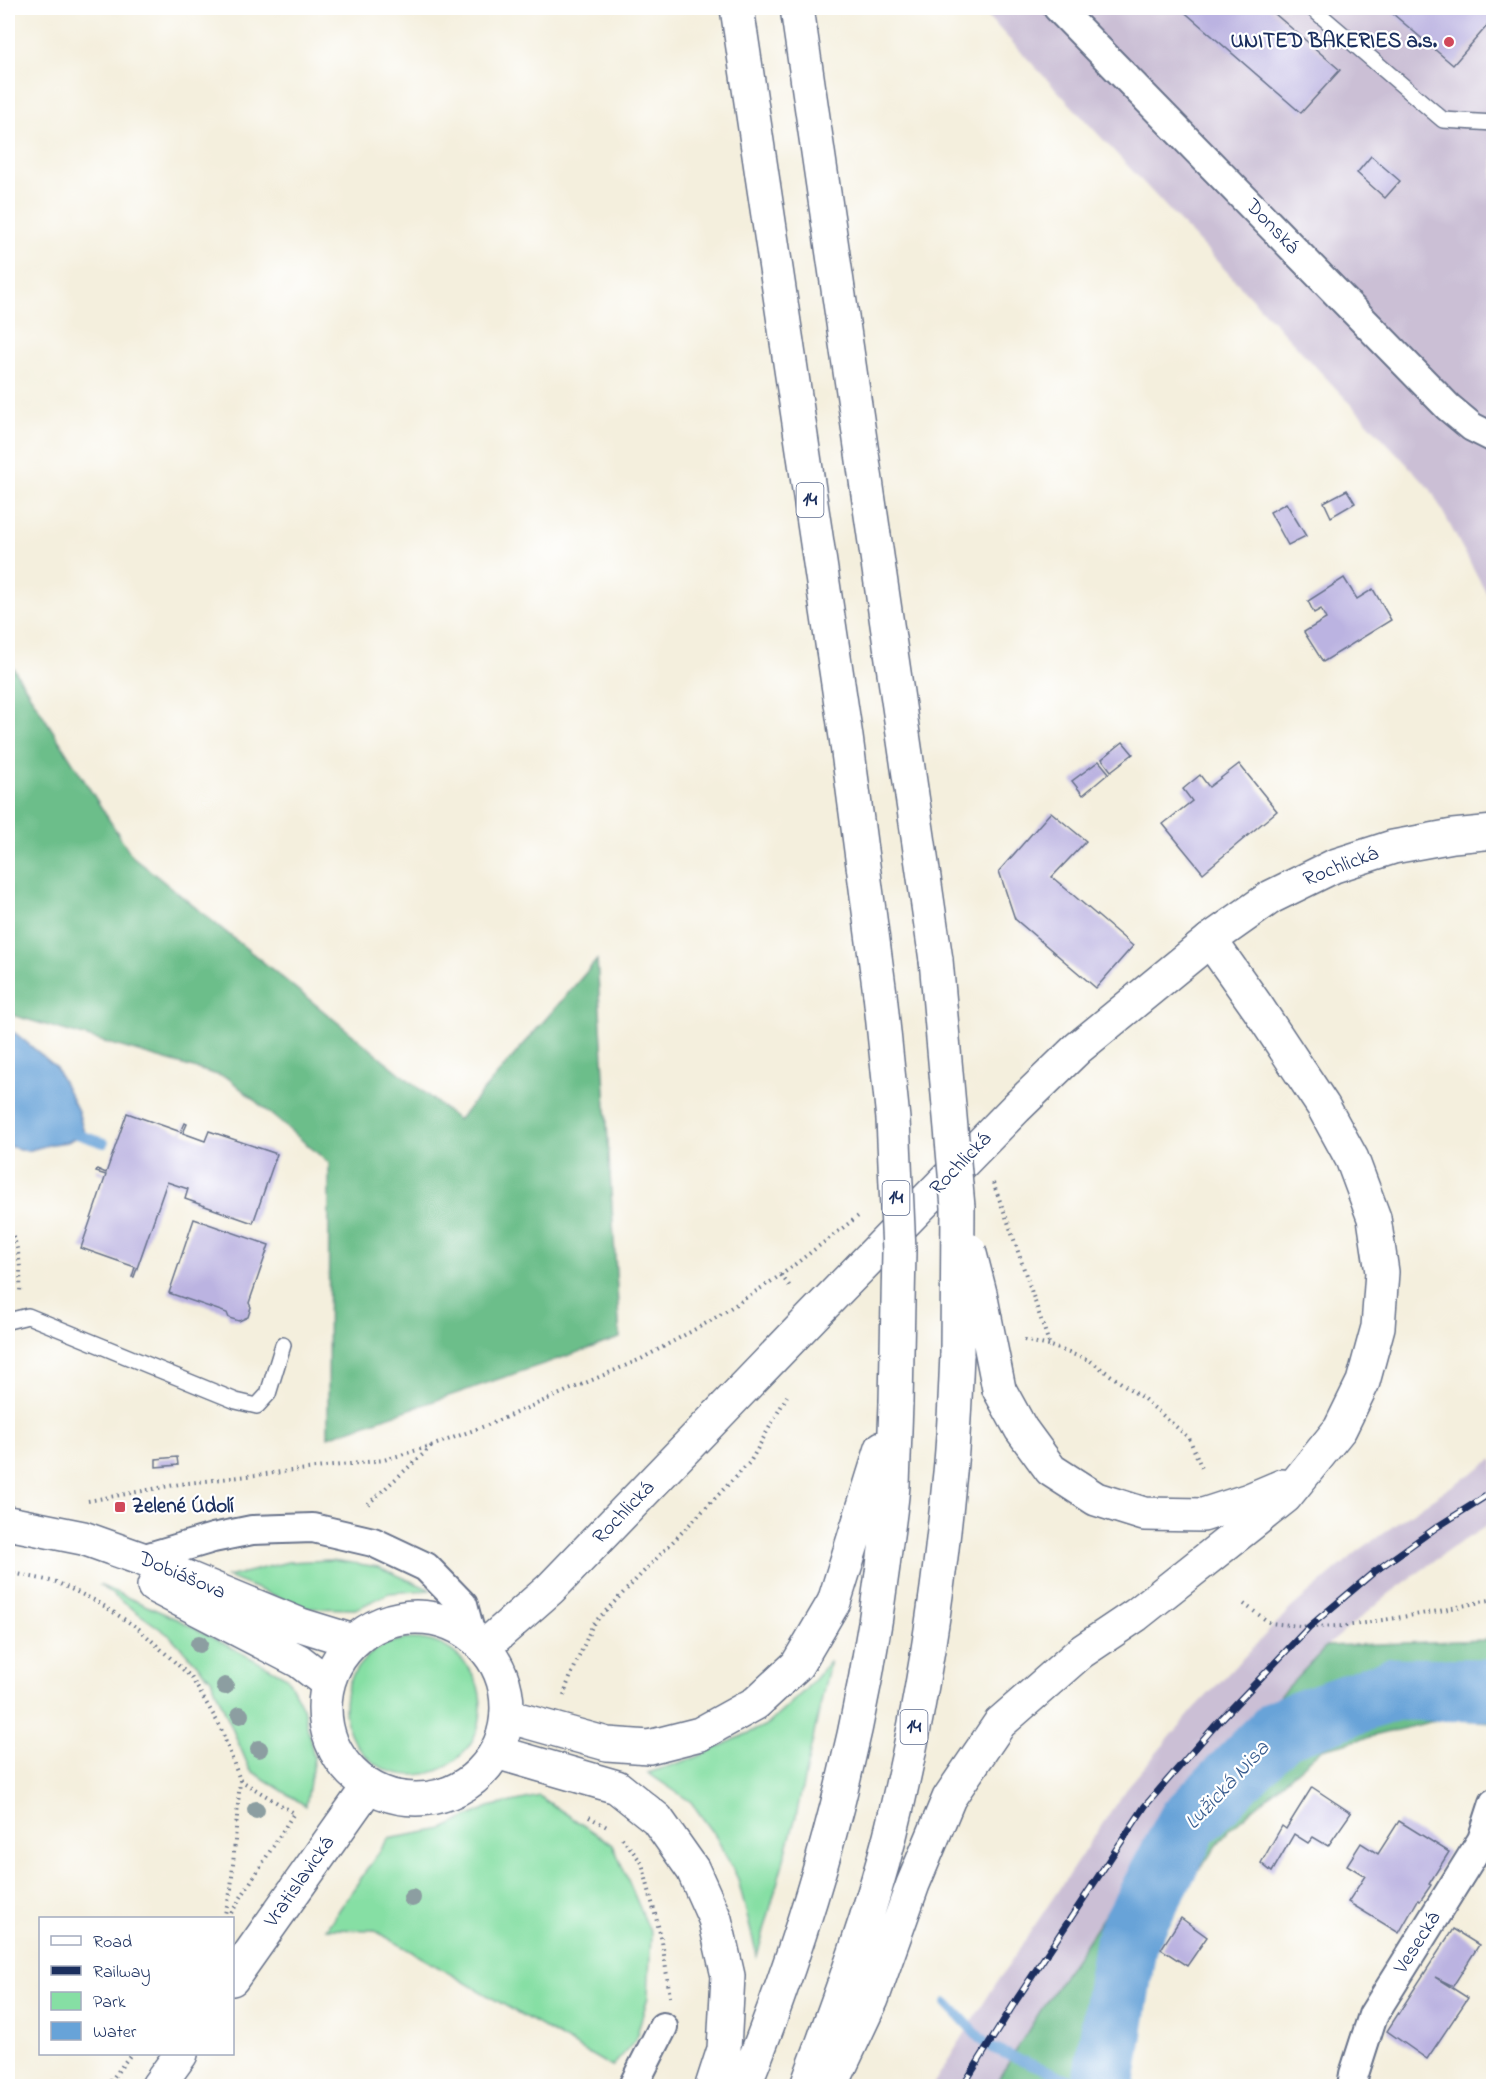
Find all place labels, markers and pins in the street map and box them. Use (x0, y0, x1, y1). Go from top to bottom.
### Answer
place label: UNITED BAKERIES a.s. (1231, 27, 1438, 57)
marker: UNITED BAKERIES a.s. (1442, 35, 1456, 49)
place label: Zelené Údolí (132, 1492, 234, 1522)
marker: Zelené Údolí (113, 1500, 127, 1514)

